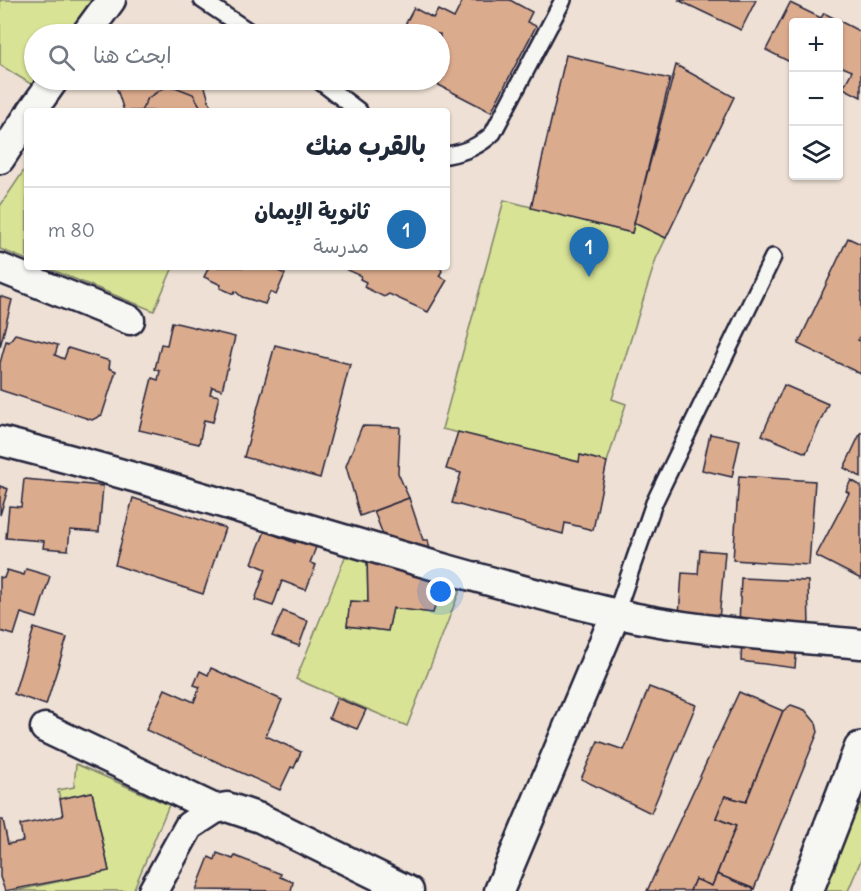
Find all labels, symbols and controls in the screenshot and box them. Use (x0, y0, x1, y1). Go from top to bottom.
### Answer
map controls (789, 18, 843, 180)
button: + (789, 18, 843, 72)
search box (24, 24, 450, 90)
icon: search (45, 41, 78, 74)
text: ابحث هنا (93, 41, 172, 69)
button: − (789, 72, 843, 126)
button: layers (789, 126, 843, 180)
text: بالقرب منك (306, 129, 426, 162)
text: ثانوية الإيمان (254, 197, 369, 225)
text: 80 m (48, 217, 95, 242)
text: 1 (403, 217, 410, 242)
pin: 1 (570, 228, 608, 277)
text: مدرسة (313, 233, 369, 258)
your location (426, 577, 455, 606)

